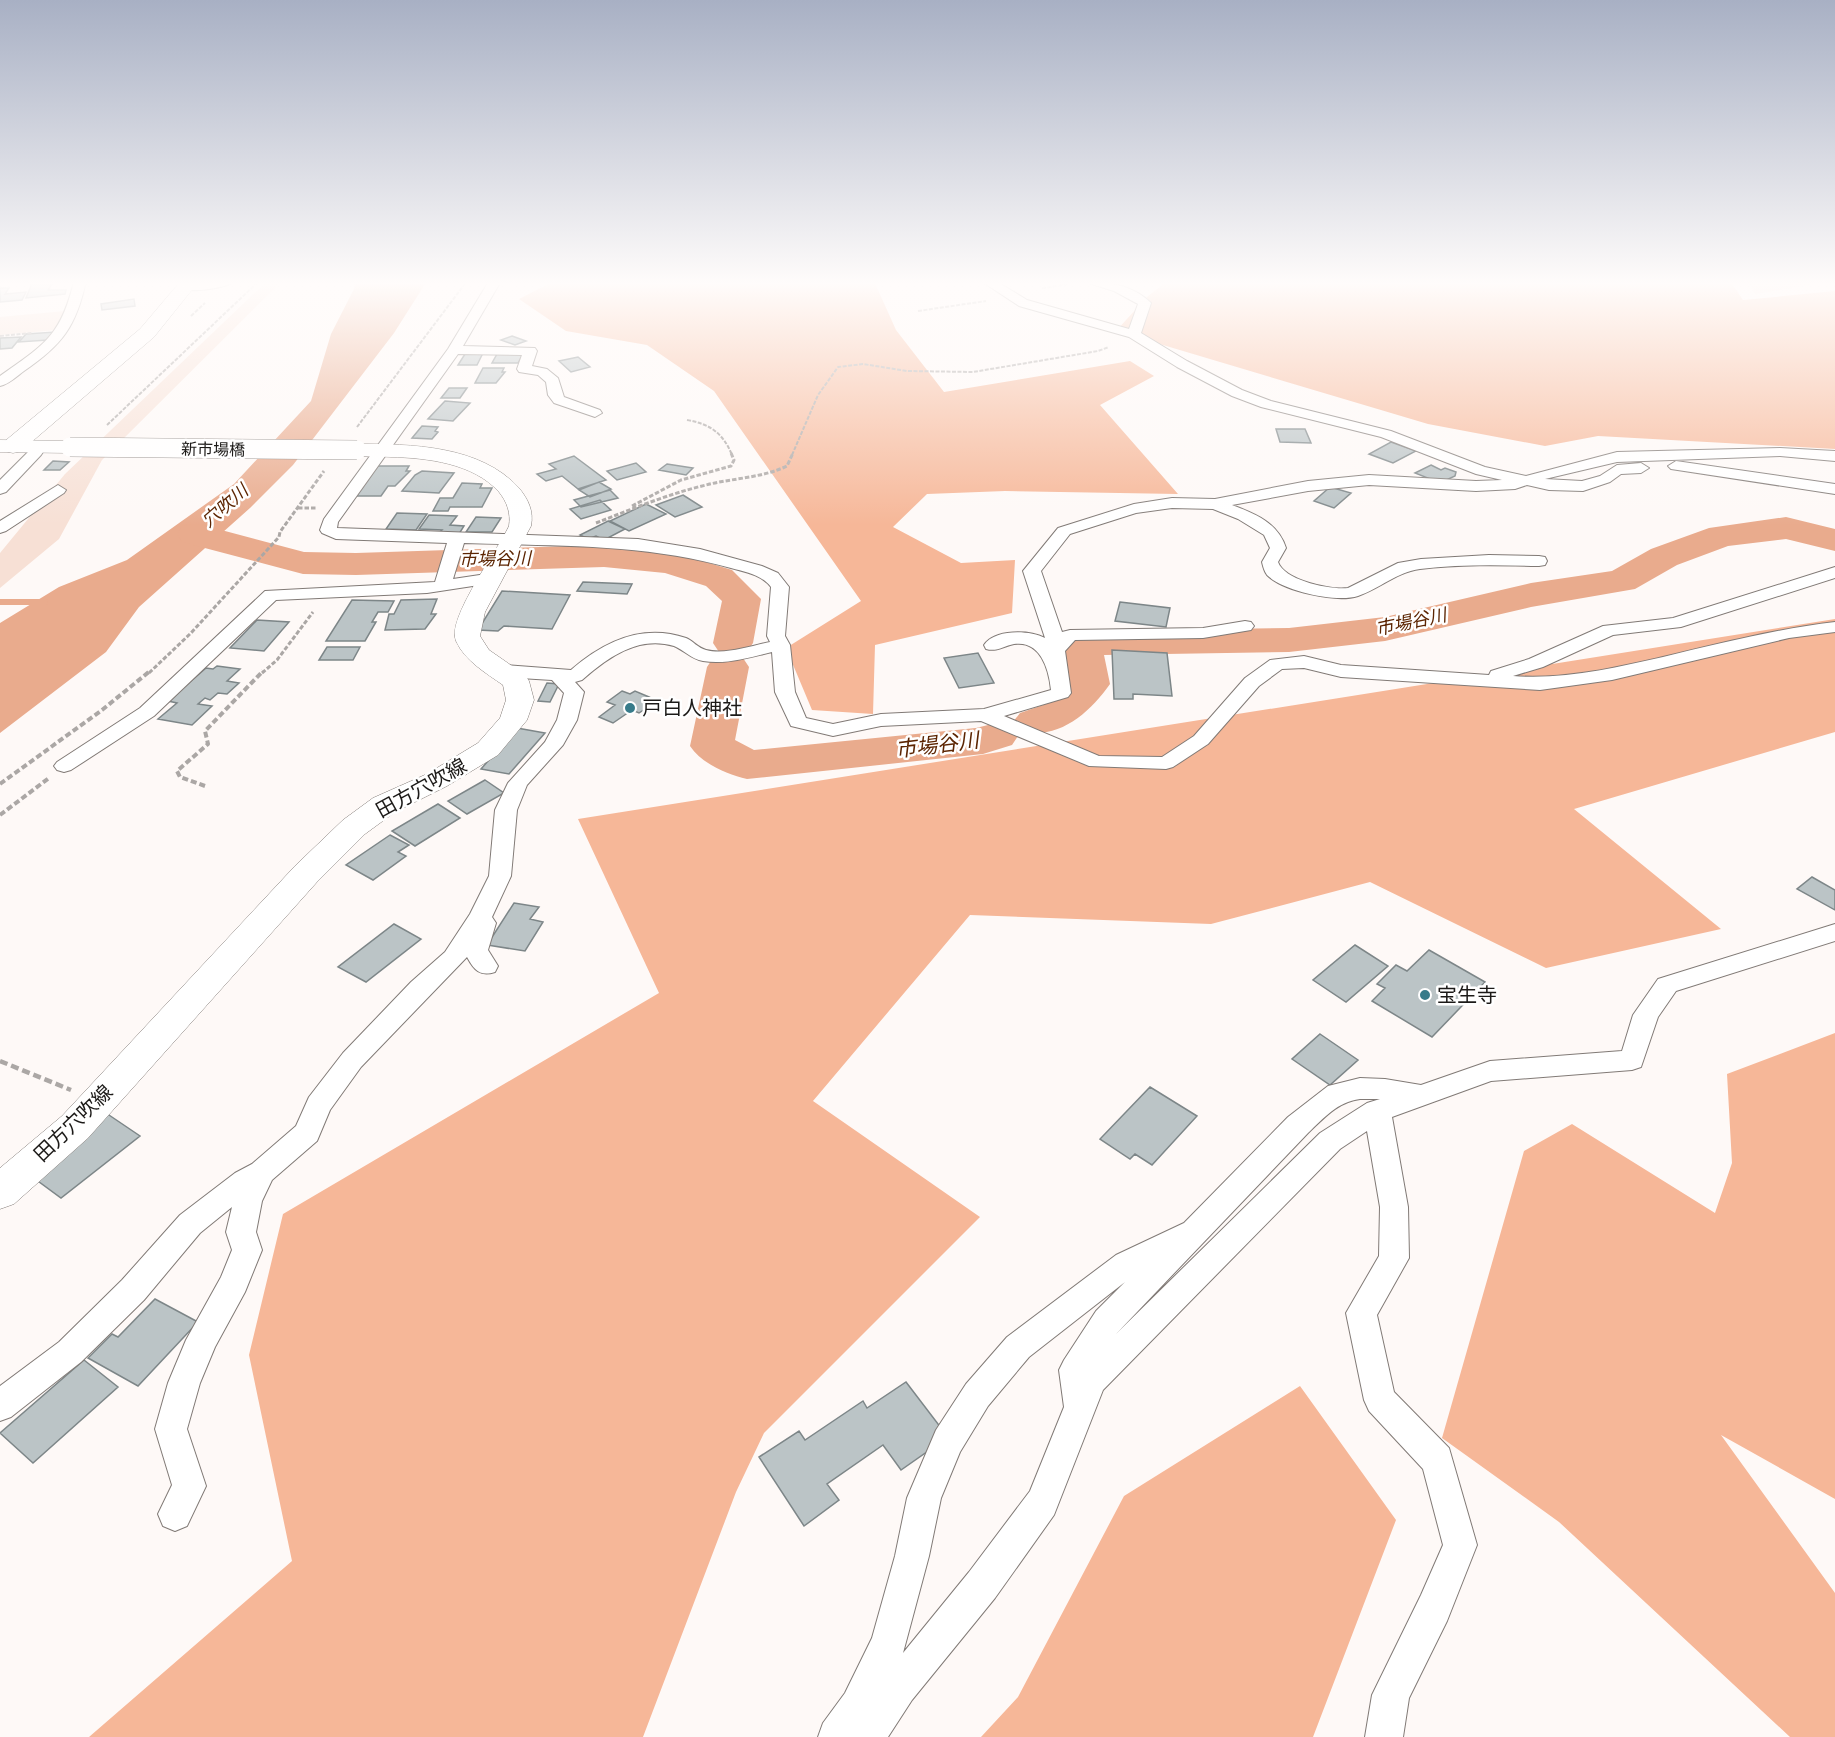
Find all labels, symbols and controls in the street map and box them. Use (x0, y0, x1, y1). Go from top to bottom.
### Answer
street label: 新市場橋 (181, 439, 245, 460)
water label: 穴吹川 (197, 479, 253, 531)
water label: 市場谷川 (459, 547, 533, 570)
water label: 市場谷川 (1373, 603, 1450, 639)
place label: 戸白人神社 (642, 696, 742, 720)
marker: 戸白人神社 (623, 701, 637, 715)
water label: 市場谷川 (894, 728, 982, 762)
street label: 田方穴吹線 (371, 753, 471, 823)
place label: 宝生寺 (1437, 983, 1497, 1007)
marker: 宝生寺 (1418, 988, 1432, 1002)
street label: 田方穴吹線 (29, 1080, 117, 1166)

